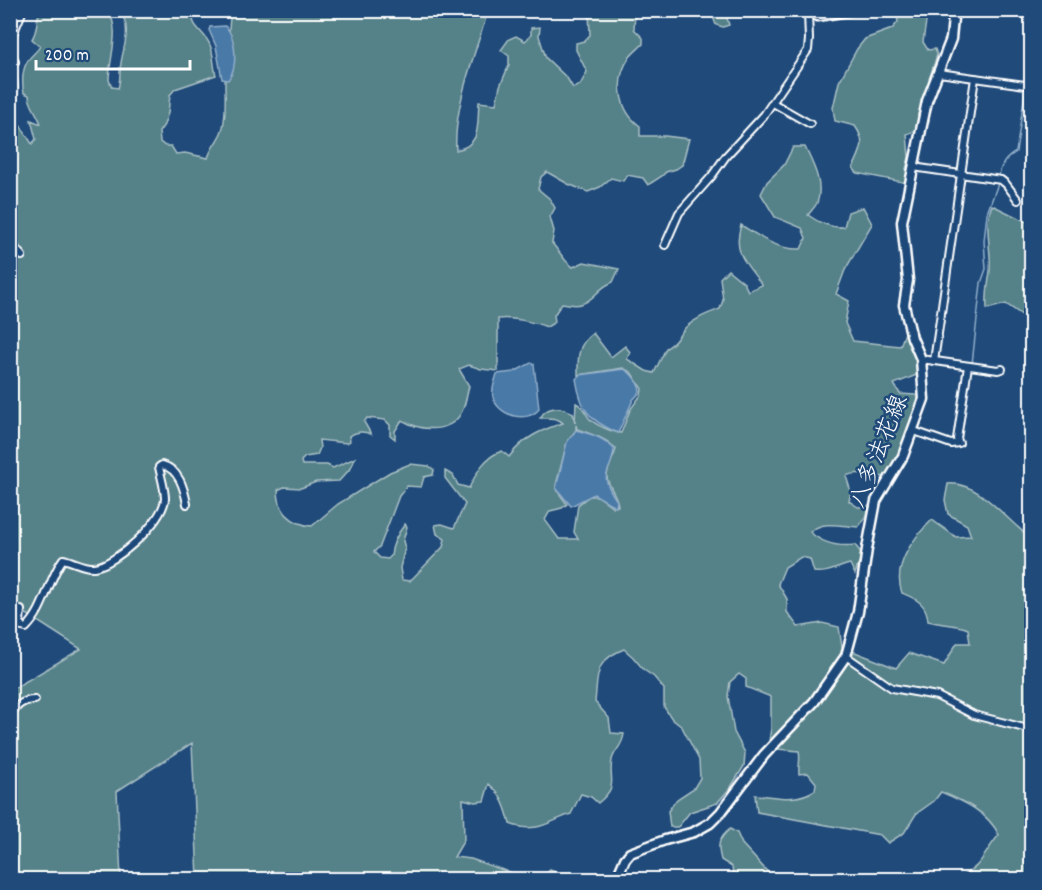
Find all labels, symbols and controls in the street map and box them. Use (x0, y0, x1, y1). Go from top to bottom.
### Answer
scale bar (36, 33, 190, 71)
text: 200 m (45, 44, 89, 69)
street label: 八多法花線 (842, 390, 918, 514)

